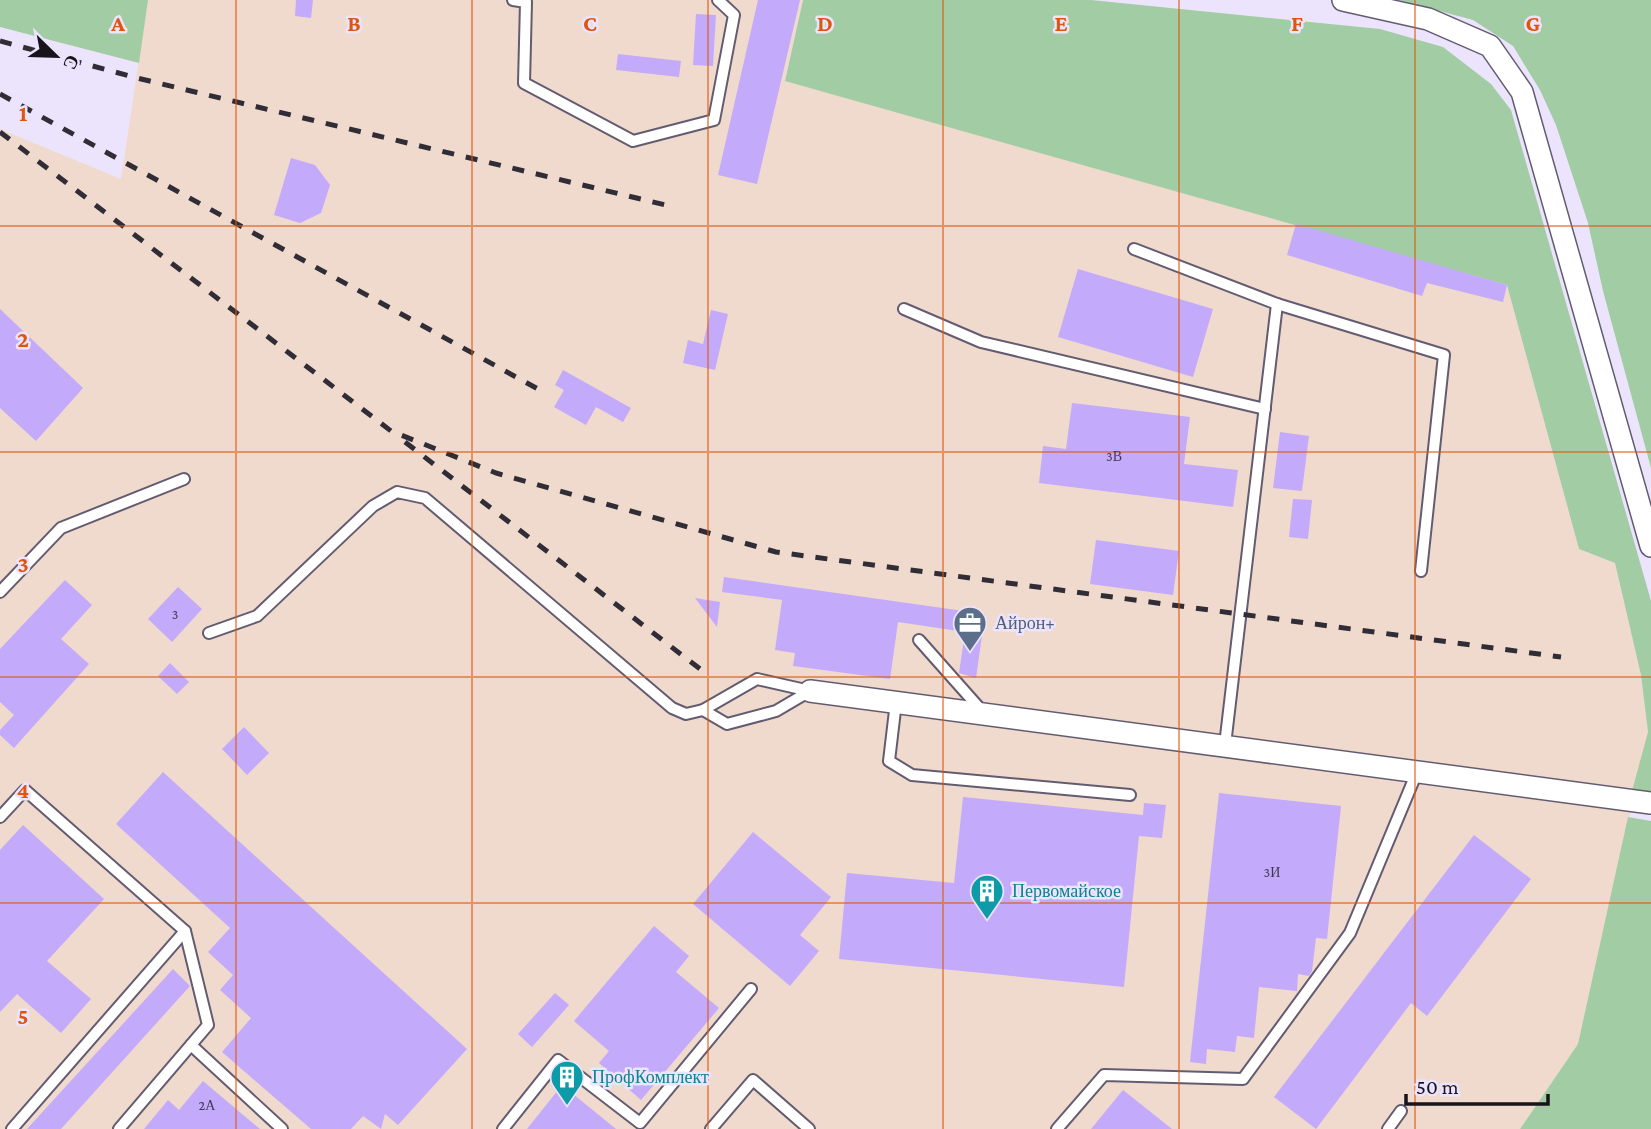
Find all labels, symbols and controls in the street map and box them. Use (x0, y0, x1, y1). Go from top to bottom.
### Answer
text: A (110, 10, 125, 36)
text: B (347, 10, 361, 36)
text: C (583, 10, 597, 36)
text: D (817, 10, 833, 36)
text: E (1054, 10, 1068, 36)
text: F (1291, 10, 1303, 36)
text: G (1526, 10, 1541, 36)
north arrow (21, 21, 91, 91)
text: С (59, 52, 84, 73)
text: 1 (19, 100, 28, 126)
text: 2 (17, 326, 29, 352)
house number: 3В (1106, 448, 1122, 464)
text: 3 (17, 551, 29, 577)
office icon: Айрон+ (951, 604, 989, 653)
house number: 3 (172, 606, 178, 622)
place label: Айрон+ (995, 613, 1055, 633)
text: 4 (17, 777, 29, 803)
house number: 3И (1264, 864, 1280, 880)
building icon: Первомайское (968, 872, 1006, 921)
place label: Первомайское (1012, 881, 1121, 901)
text: 5 (17, 1003, 29, 1029)
building icon: ПрофКомплект (548, 1058, 586, 1107)
scale bar (1406, 1062, 1548, 1106)
place label: ПрофКомплект (592, 1067, 709, 1087)
text: 50 m (1416, 1075, 1459, 1099)
house number: 2А (199, 1097, 216, 1113)

